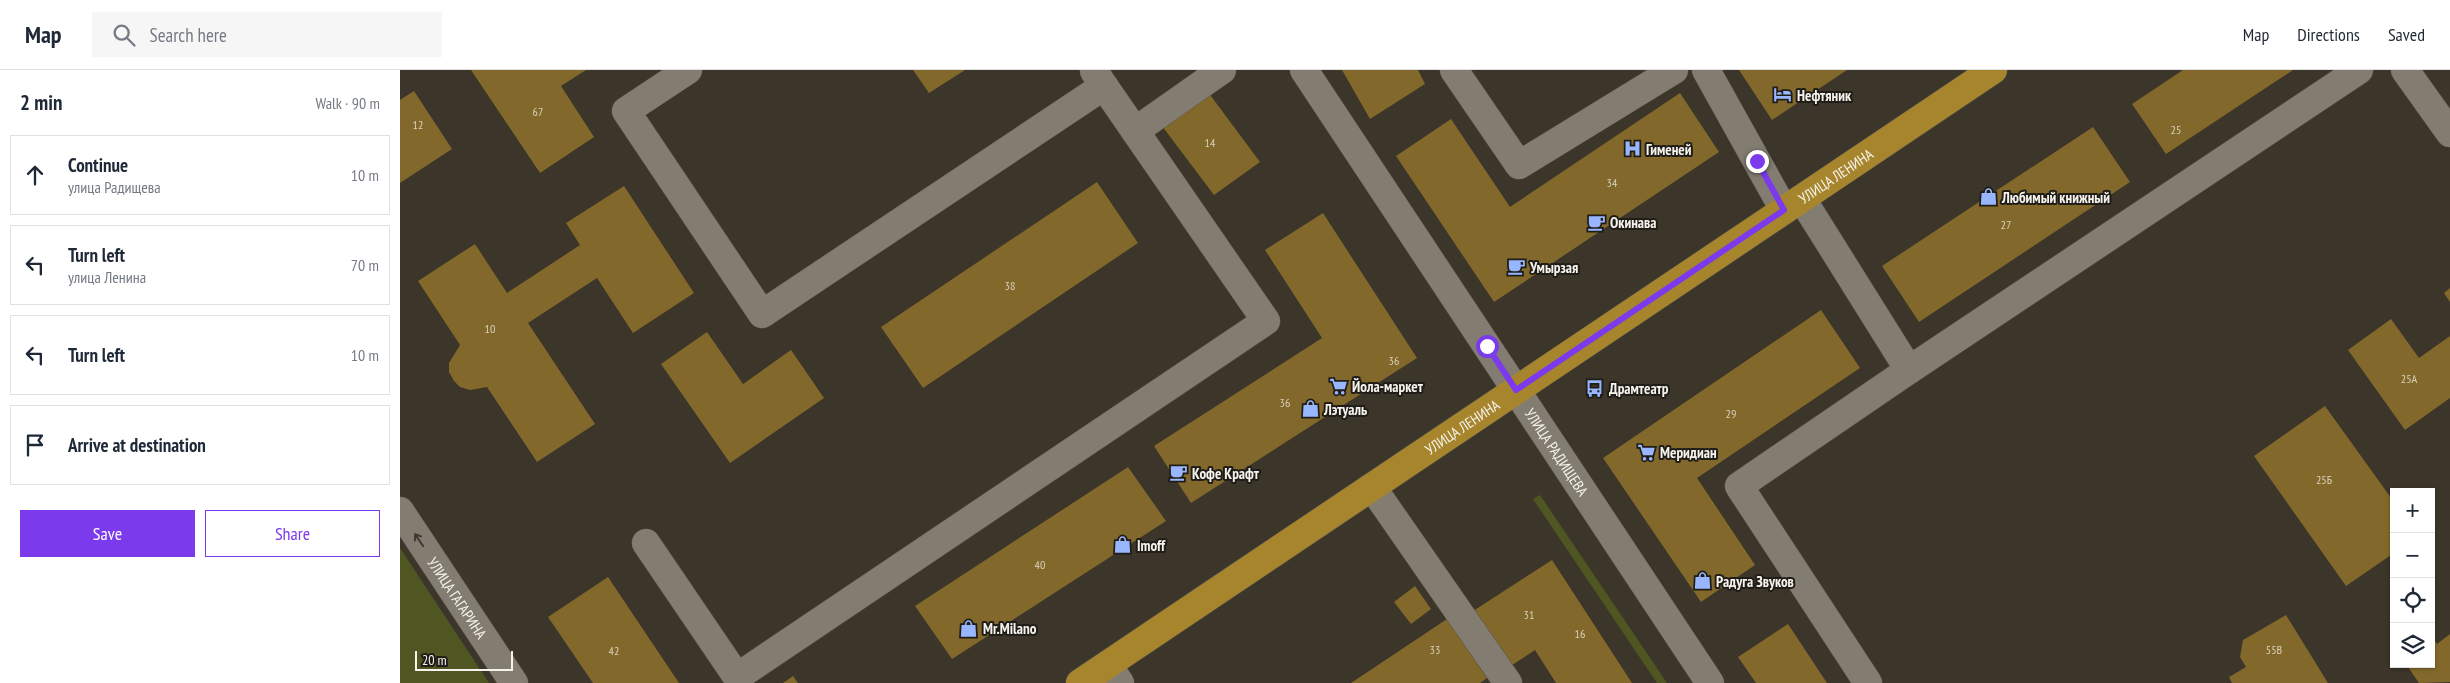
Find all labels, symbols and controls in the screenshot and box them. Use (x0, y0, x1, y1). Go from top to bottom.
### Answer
search box (92, 12, 442, 57)
text: Map (25, 19, 62, 50)
icon: search (110, 21, 138, 49)
text: Search here (150, 23, 227, 47)
text: Map (2243, 23, 2269, 46)
text: Directions (2297, 23, 2360, 46)
text: Saved (2388, 23, 2425, 46)
hotel icon: Нефтяник (1773, 85, 1793, 105)
place label: Нефтяник (1797, 86, 1852, 105)
text: 2 min (20, 89, 62, 116)
text: Walk · 90 m (315, 93, 380, 113)
house number: 67 (533, 104, 543, 119)
house number: 12 (413, 117, 423, 132)
house number: 25 (2171, 122, 2181, 137)
house number: 14 (1205, 135, 1216, 150)
hospital icon: Гименей (1622, 139, 1642, 159)
place label: Гименей (1646, 140, 1692, 159)
street label: УЛИЦА ЛЕНИНА (1795, 143, 1877, 208)
route end (1746, 150, 1769, 173)
text: Continue (68, 153, 128, 177)
icon: ahead (21, 161, 49, 189)
text: 10 m (351, 165, 379, 185)
house number: 34 (1607, 175, 1618, 190)
text: улица Радищева (68, 177, 161, 197)
shop icon: Любимый книжный (1978, 187, 1998, 207)
place label: Любимый книжный (2001, 188, 2110, 207)
cafe icon: Окинава (1586, 212, 1606, 232)
place label: Окинава (1610, 213, 1657, 232)
house number: 27 (2001, 217, 2011, 232)
text: Turn left (68, 243, 125, 267)
icon: left (21, 251, 49, 279)
text: 70 m (351, 255, 379, 275)
cafe icon: Умырзая (1506, 257, 1526, 277)
place label: Умырзая (1529, 258, 1578, 277)
text: улица Ленина (68, 267, 146, 287)
house number: 38 (1005, 278, 1015, 293)
house number: 10 (485, 321, 495, 336)
route start (1476, 335, 1499, 358)
icon: left (21, 341, 49, 369)
text: Turn left (68, 343, 125, 367)
text: 10 m (351, 345, 379, 365)
house number: 36 (1389, 353, 1399, 368)
house number: 25А (2401, 371, 2418, 386)
supermarket icon: Йола-маркет (1328, 376, 1348, 396)
place label: Йола-маркет (1352, 377, 1424, 396)
bus stop icon: Драмтеатр (1585, 378, 1605, 398)
place label: Драмтеатр (1609, 379, 1669, 398)
street label: УЛИЦА ЛЕНИНА (1421, 394, 1504, 458)
house number: 36 (1280, 395, 1290, 410)
shop icon: Лэтуаль (1300, 399, 1320, 419)
place label: Лэтуаль (1323, 400, 1367, 419)
street label: УЛИЦА РАДИЩЕВА (1521, 404, 1593, 500)
house number: 29 (1726, 406, 1736, 421)
icon: arrive (21, 431, 49, 459)
text: Arrive at destination (68, 433, 206, 457)
supermarket icon: Меридиан (1636, 442, 1656, 462)
place label: Меридиан (1660, 443, 1717, 462)
cafe icon: Кофе Крафт (1168, 463, 1188, 483)
place label: Кофе Крафт (1192, 464, 1260, 483)
house number: 25Б (2316, 472, 2332, 487)
map controls (2390, 488, 2435, 668)
button: + (2390, 488, 2435, 533)
button: Save (20, 510, 195, 557)
button: Share (205, 510, 380, 557)
button: − (2390, 533, 2435, 578)
one-way arrow (414, 534, 424, 548)
shop icon: Imoff (1113, 535, 1133, 555)
place label: Imoff (1137, 536, 1166, 555)
street label: УЛИЦА ГАГАРИНА (424, 553, 492, 643)
house number: 40 (1035, 557, 1045, 572)
shop icon: Радуга Звуков (1692, 571, 1712, 591)
place label: Радуга Звуков (1716, 572, 1794, 591)
button: locate (2390, 578, 2435, 623)
house number: 31 (1524, 607, 1534, 622)
shop icon: Mr.Milano (959, 618, 979, 638)
place label: Mr.Milano (983, 619, 1037, 638)
button: layers (2390, 623, 2435, 668)
house number: 16 (1575, 626, 1585, 641)
house number: 33 (1430, 642, 1440, 657)
house number: 55В (2266, 642, 2283, 657)
house number: 42 (609, 643, 619, 658)
scale bar (415, 648, 512, 671)
text: 20 m (422, 651, 447, 669)

